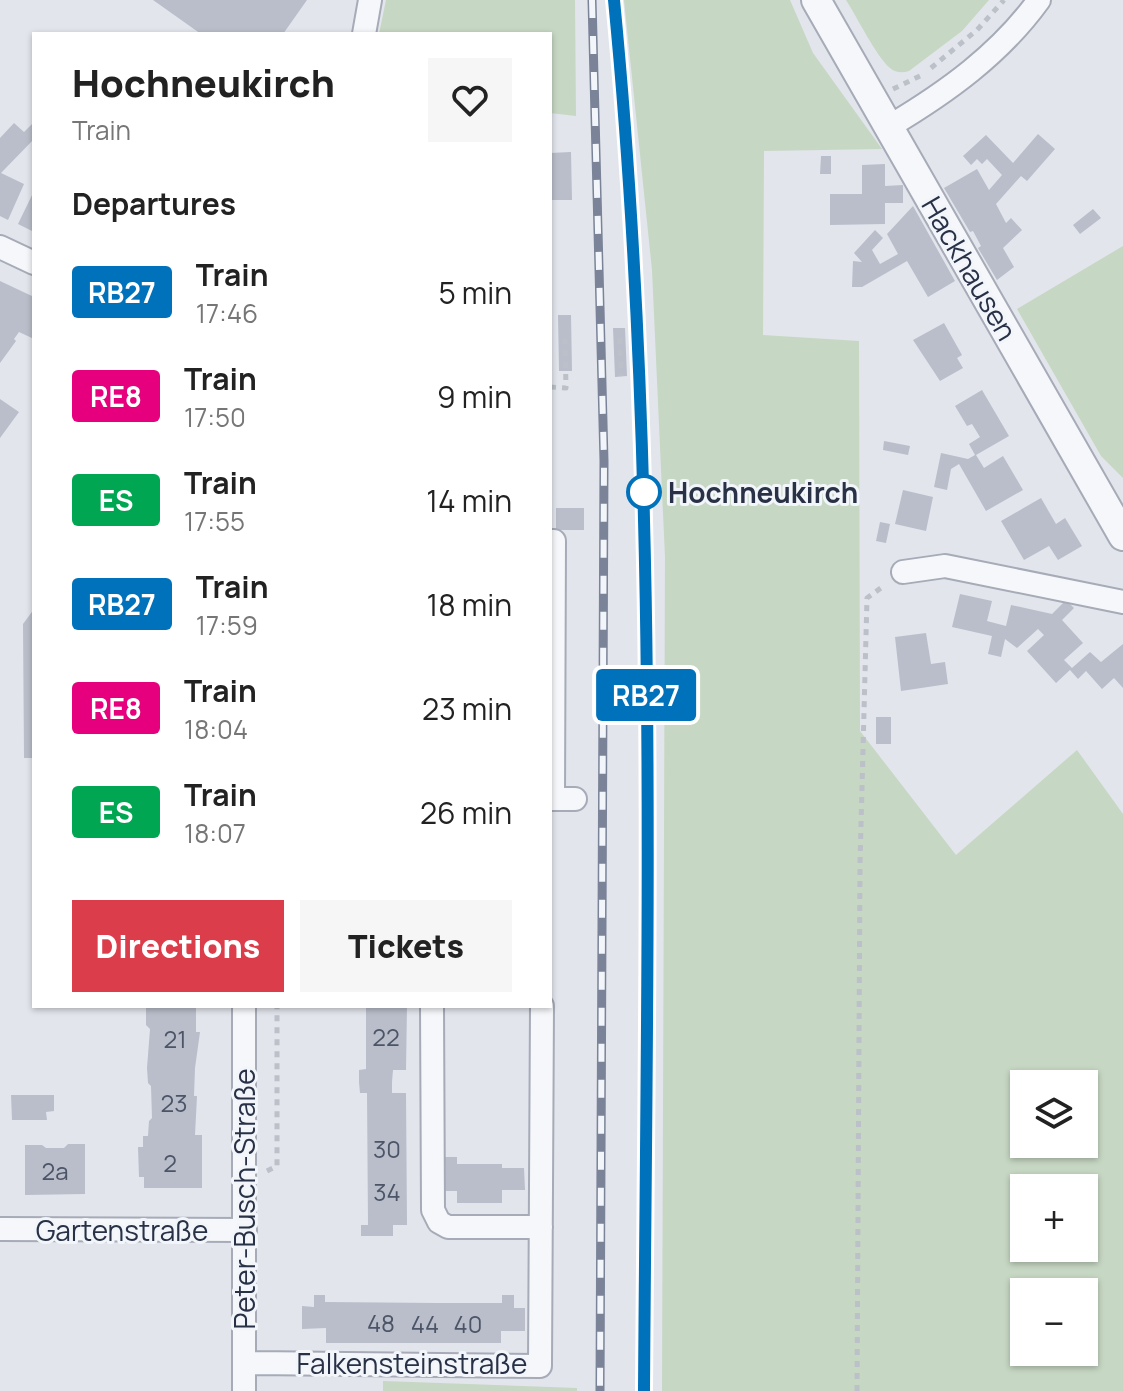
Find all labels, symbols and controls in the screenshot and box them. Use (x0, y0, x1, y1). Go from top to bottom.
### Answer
text: Hochneukirch (72, 56, 335, 108)
button: heart (428, 58, 512, 142)
text: Train (72, 112, 131, 148)
text: Departures (72, 183, 236, 224)
street label: Hackhausen (913, 189, 1027, 347)
text: Train (196, 254, 269, 295)
text: 5 min (438, 272, 512, 313)
text: RB27 (88, 273, 156, 311)
text: 17:46 (196, 295, 258, 331)
text: Train (184, 358, 257, 399)
text: 9 min (437, 376, 512, 417)
text: RE8 (90, 377, 142, 415)
text: 17:50 (184, 399, 246, 435)
text: Train (184, 462, 257, 503)
place label: Hochneukirch (668, 473, 858, 511)
marker: Hochneukirch (627, 475, 661, 509)
text: 14 min (426, 480, 512, 521)
text: ES (99, 481, 133, 519)
text: 17:55 (184, 503, 245, 539)
text: Train (196, 566, 269, 607)
text: 18 min (427, 584, 512, 625)
text: RB27 (88, 585, 156, 623)
text: 17:59 (196, 607, 258, 643)
line badge: RB27 (590, 669, 702, 721)
text: Train (184, 670, 257, 711)
text: RB27 (612, 676, 680, 714)
text: 23 min (422, 688, 512, 729)
text: RE8 (90, 689, 142, 727)
text: 18:04 (184, 711, 248, 747)
text: Train (184, 774, 257, 815)
text: 26 min (420, 792, 512, 833)
text: ES (99, 793, 133, 831)
text: 18:07 (184, 815, 246, 851)
button: Directions (72, 900, 284, 992)
button: Tickets (300, 900, 512, 992)
house number: 22 (372, 1020, 400, 1053)
house number: 21 (163, 1022, 187, 1055)
street label: Peter-Busch-Straße (225, 1068, 263, 1330)
map controls (1010, 1070, 1098, 1366)
button: layers (1010, 1070, 1098, 1158)
house number: 23 (161, 1086, 187, 1119)
house number: 30 (373, 1132, 401, 1165)
house number: 2 (163, 1146, 177, 1179)
house number: 2a (41, 1154, 69, 1187)
button: + (1010, 1174, 1098, 1262)
house number: 34 (373, 1175, 401, 1208)
street label: Gartenstraße (36, 1211, 208, 1249)
button: − (1010, 1278, 1098, 1366)
house number: 48 (367, 1306, 395, 1339)
house number: 44 (411, 1307, 439, 1340)
house number: 40 (454, 1307, 482, 1340)
street label: Falkensteinstraße (297, 1344, 527, 1382)

